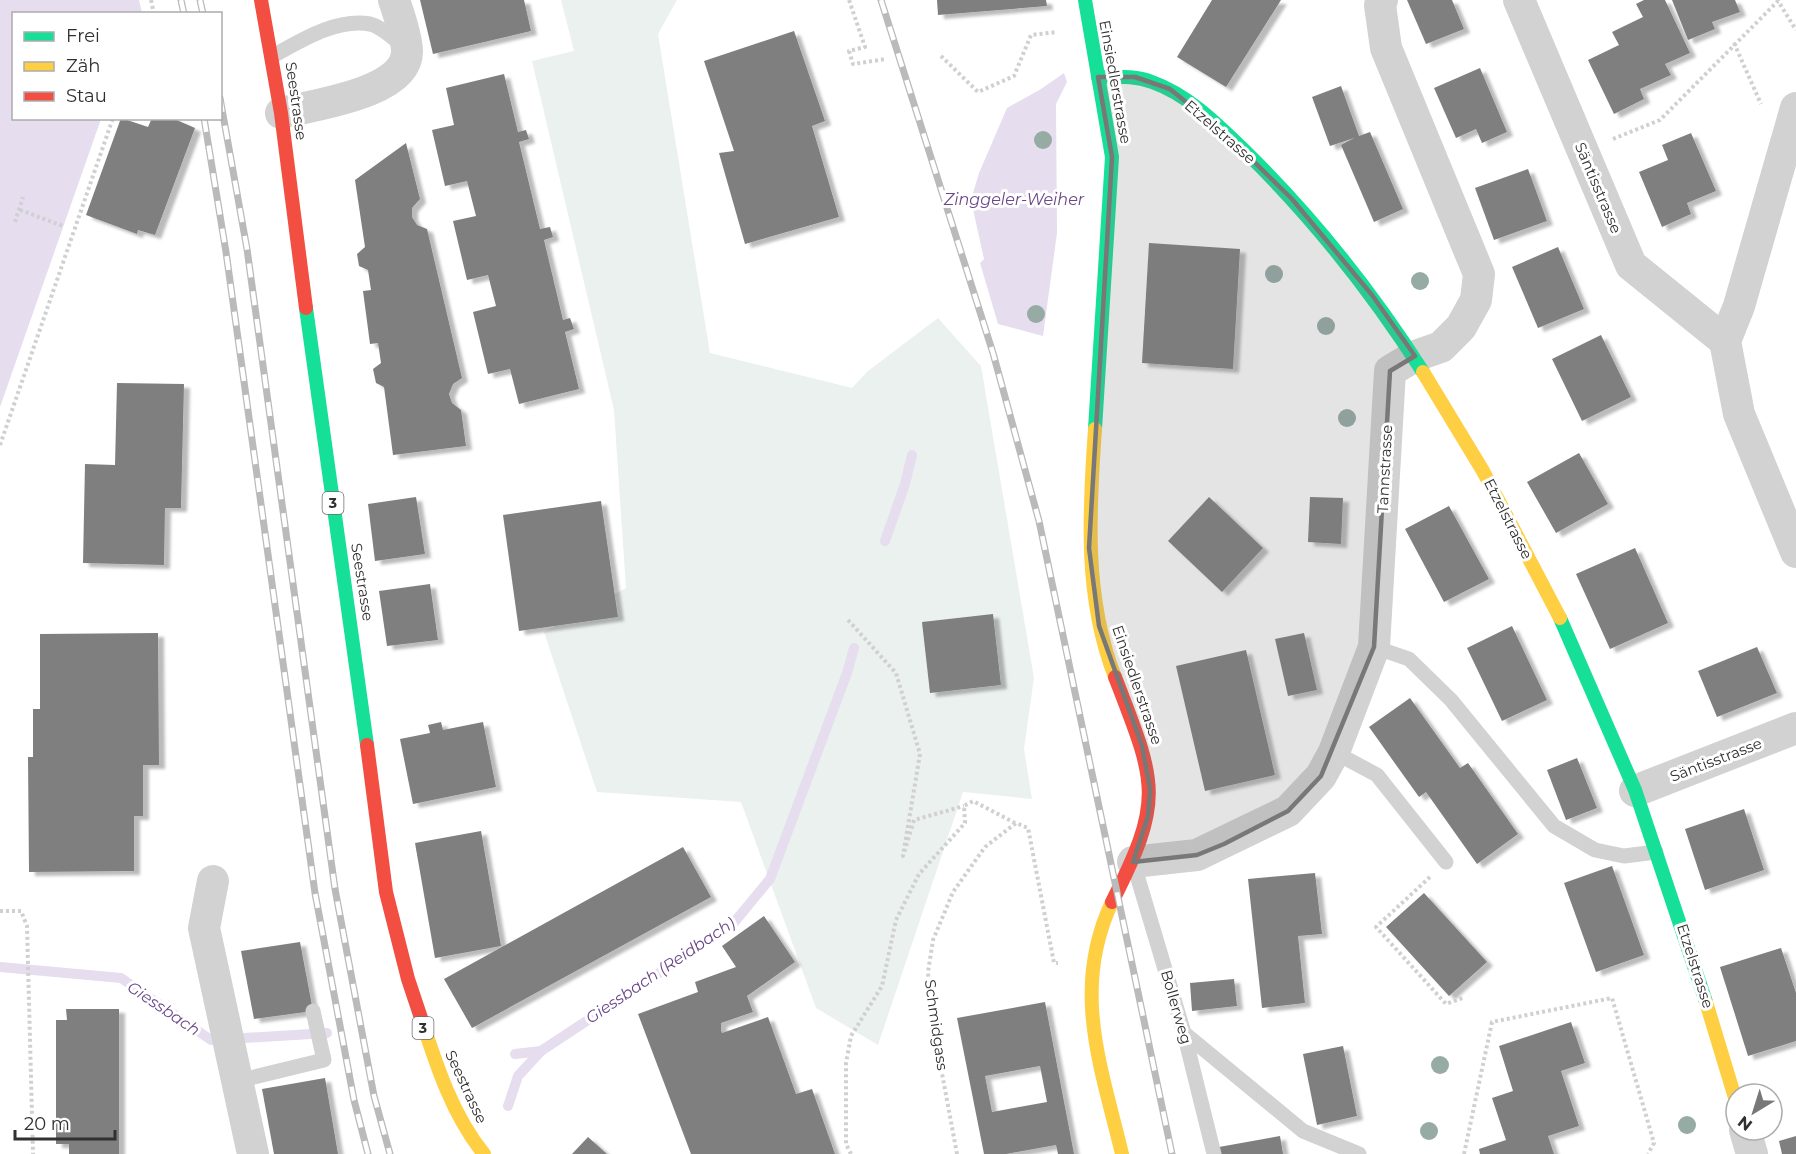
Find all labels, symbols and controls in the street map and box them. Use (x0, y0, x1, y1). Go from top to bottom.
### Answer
legend (12, 12, 222, 120)
street label: Einsiedlerstrasse (1095, 19, 1136, 145)
text: Frei (66, 25, 100, 47)
text: Zäh (66, 55, 101, 77)
street label: Seestrasse (282, 61, 311, 141)
text: Stau (66, 85, 107, 107)
street label: Etzelstrasse (1181, 96, 1260, 168)
street label: Säntisstrasse (1571, 139, 1626, 236)
water label: Zinggeler-Weiher (943, 190, 1085, 209)
street label: Tannstrasse (1373, 424, 1396, 514)
street label: Etzelstrasse (1480, 475, 1537, 562)
road number: 3 (322, 492, 344, 514)
street label: Seestrasse (347, 542, 378, 622)
street label: Einsiedlerstrasse (1108, 623, 1167, 747)
street label: Säntisstrasse (1667, 733, 1765, 786)
water label: Giessbach (Reidbach) (582, 913, 738, 1027)
street label: Etzelstrasse (1673, 921, 1718, 1011)
street label: Bollerweg (1157, 968, 1196, 1046)
water label: Giessbach (124, 977, 204, 1040)
street label: Schmidgass (921, 978, 952, 1072)
road number: 3 (412, 1017, 434, 1039)
street label: Seestrasse (441, 1047, 492, 1126)
north arrow (1724, 1082, 1784, 1142)
scale bar (15, 1103, 116, 1141)
text: N (1734, 1112, 1756, 1135)
text: 20 m (24, 1113, 70, 1135)

